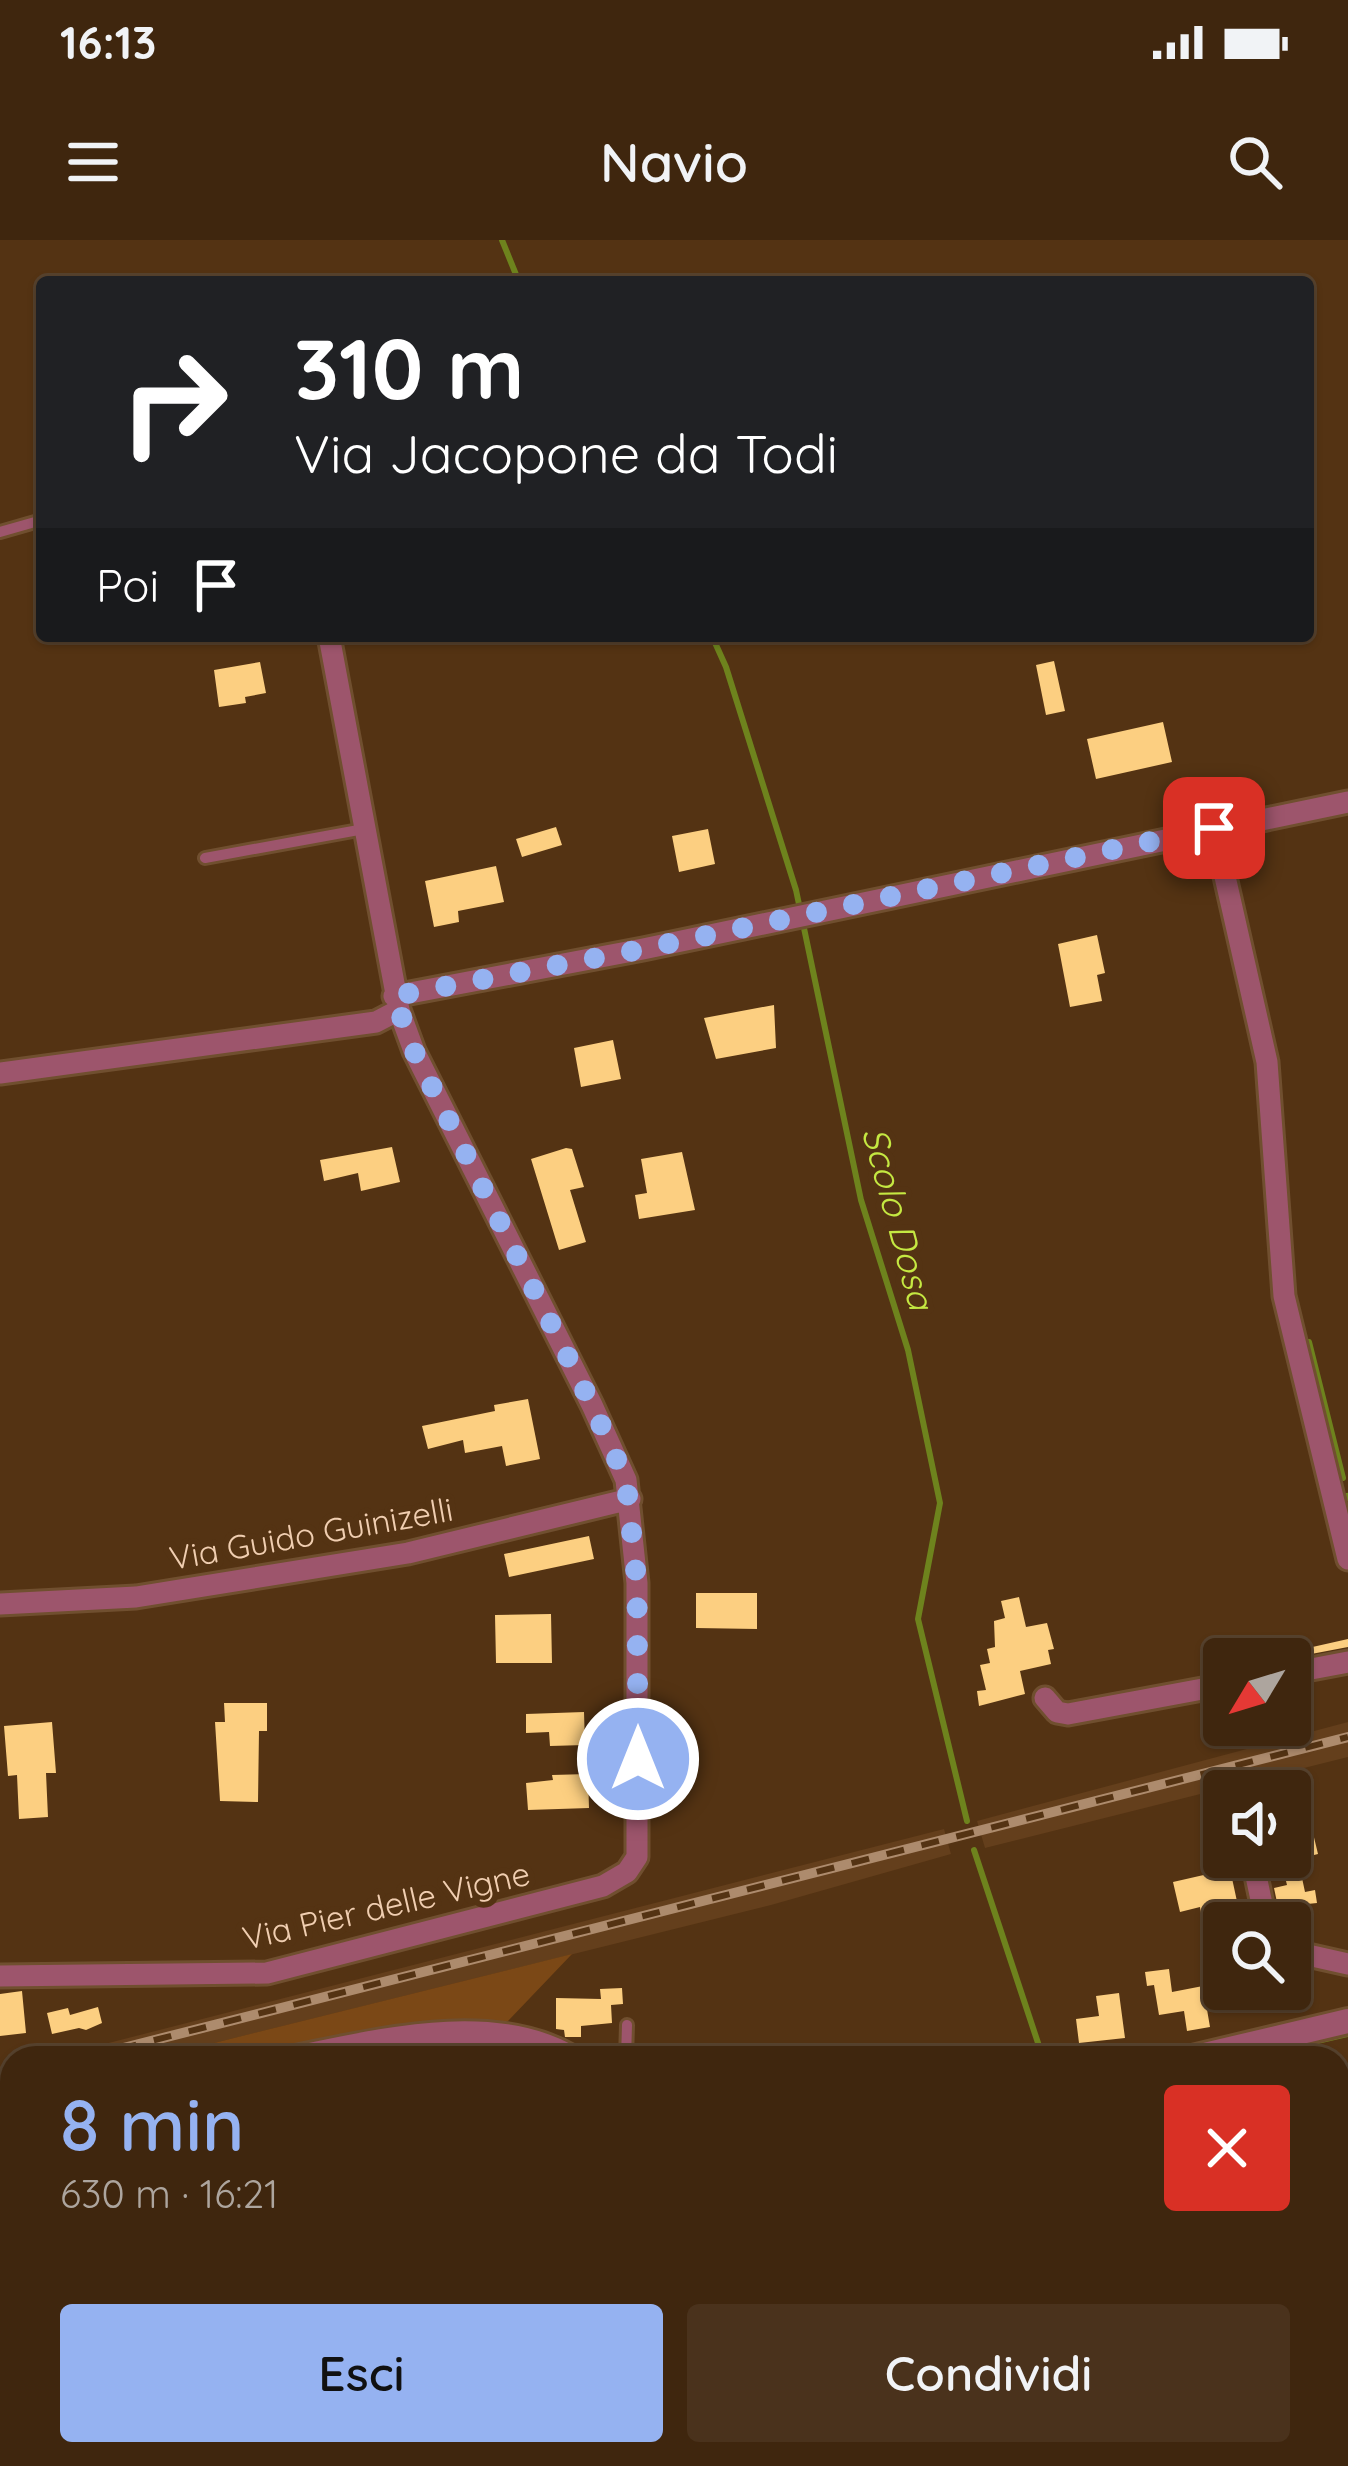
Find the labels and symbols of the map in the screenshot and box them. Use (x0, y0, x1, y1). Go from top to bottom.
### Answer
pin (1163, 777, 1265, 879)
water label: Scolo Dosa (853, 1122, 945, 1316)
street label: Via Guido Guinizelli (166, 1488, 456, 1578)
north arrow (1203, 1638, 1311, 1746)
position arrow (575, 1696, 701, 1822)
street label: Via Pier delle Vigne (238, 1852, 534, 1958)

